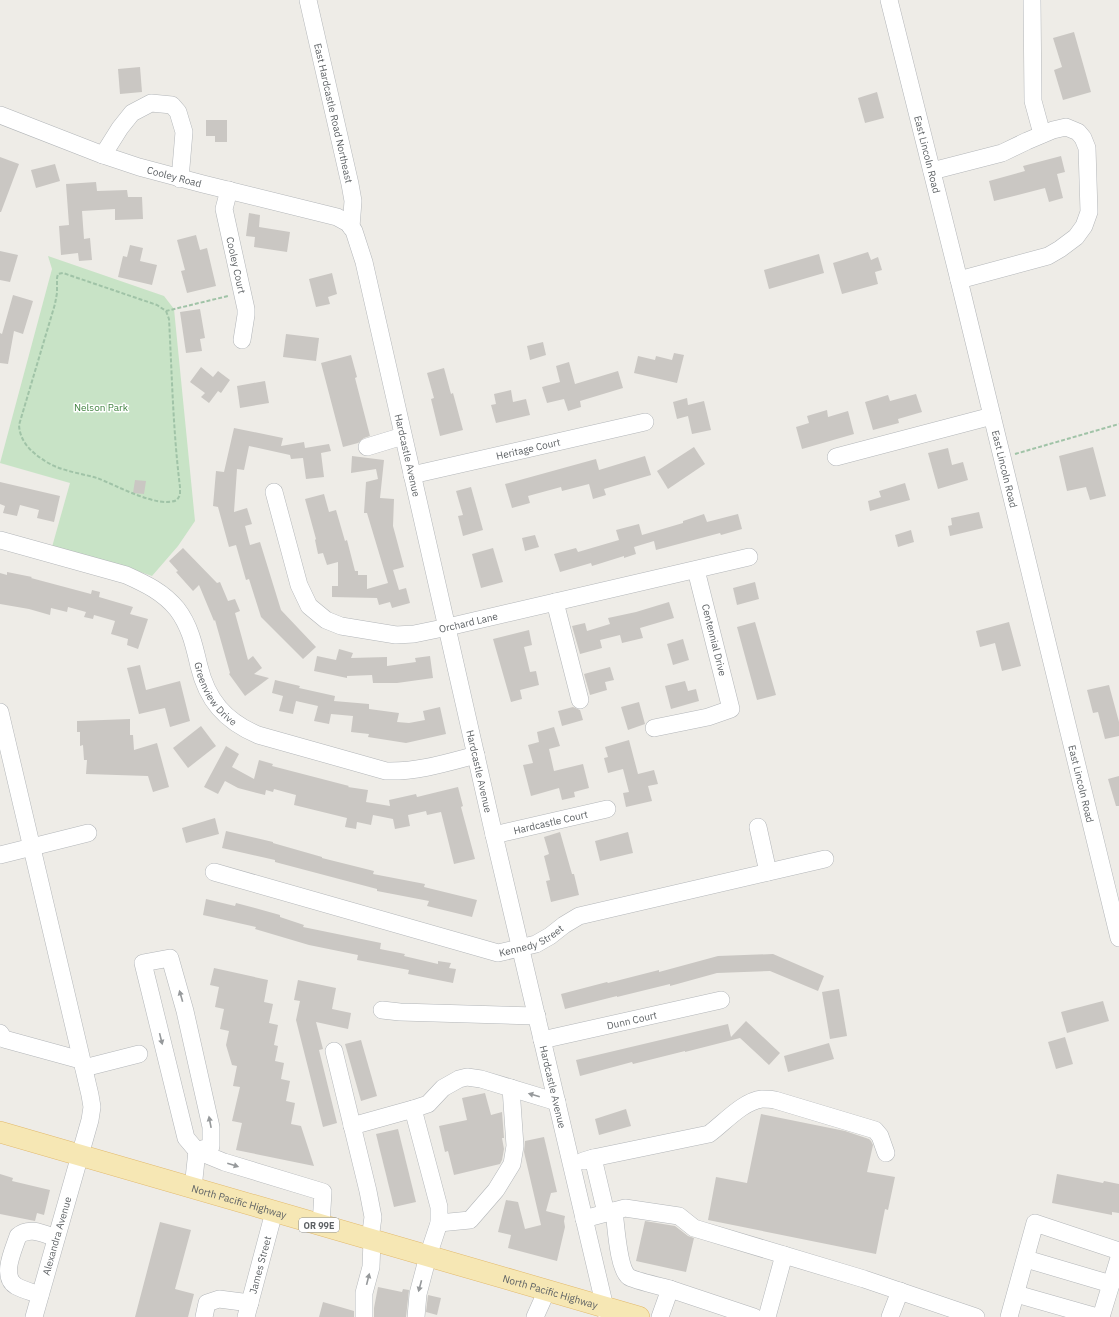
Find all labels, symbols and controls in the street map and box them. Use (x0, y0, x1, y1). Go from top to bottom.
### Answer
street label: East Hardcastle Road Northeast (312, 42, 356, 185)
street label: East Lincoln Road (912, 114, 944, 194)
street label: Cooley Road (146, 163, 203, 190)
street label: Cooley Court (224, 235, 249, 295)
park label: Nelson Park (74, 401, 129, 414)
street label: Hardcastle Avenue (392, 413, 424, 499)
street label: East Lincoln Road (989, 429, 1021, 509)
street label: Heritage Court (495, 435, 562, 462)
street label: Centennial Drive (699, 603, 729, 678)
street label: Orchard Lane (438, 609, 499, 635)
street label: Greenview Drive (192, 661, 240, 728)
street label: Hardcastle Avenue (464, 729, 495, 814)
street label: East Lincoln Road (1066, 744, 1097, 824)
street label: Hardcastle Court (512, 807, 589, 837)
street label: Kennedy Street (498, 921, 566, 959)
one-way arrow (177, 990, 183, 1002)
street label: Dunn Court (606, 1008, 659, 1032)
one-way arrow (159, 1032, 165, 1045)
street label: Hardcastle Avenue (537, 1044, 569, 1130)
one-way arrow (528, 1092, 540, 1098)
one-way arrow (207, 1116, 213, 1128)
one-way arrow (228, 1162, 240, 1168)
street label: North Pacific Highway (190, 1181, 288, 1221)
street label: Alexandra Avenue (40, 1195, 75, 1277)
road number: OR 99E (299, 1218, 339, 1232)
street label: James Street (246, 1234, 274, 1295)
street label: North Pacific Highway (501, 1271, 599, 1311)
one-way arrow (365, 1272, 371, 1284)
one-way arrow (417, 1281, 423, 1293)

